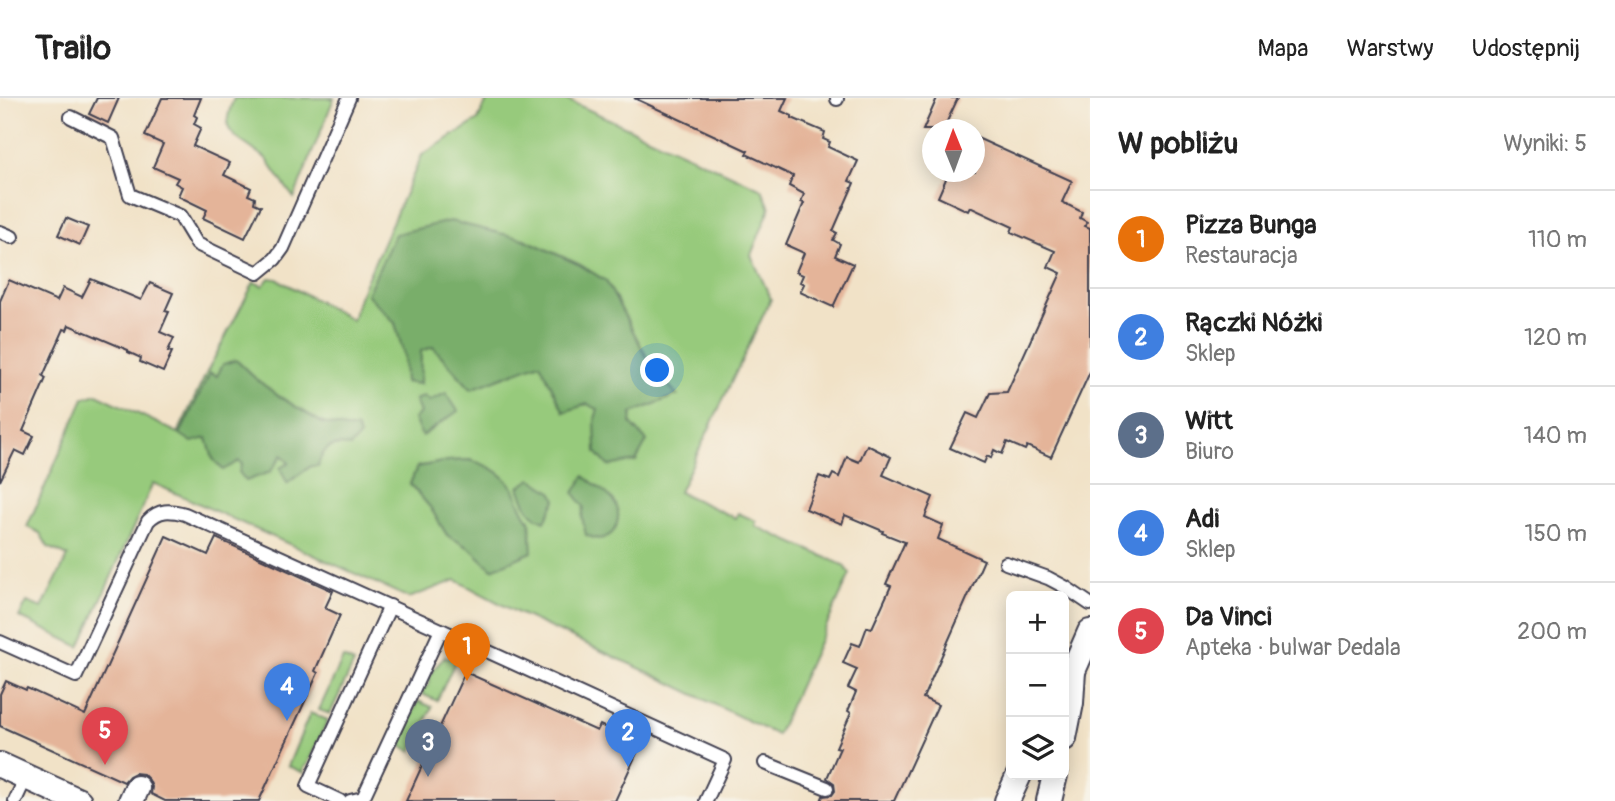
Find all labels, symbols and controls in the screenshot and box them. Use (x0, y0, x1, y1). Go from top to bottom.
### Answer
text: Trailo (35, 28, 111, 69)
text: Mapa (1258, 34, 1308, 63)
text: Warstwy (1346, 34, 1434, 63)
text: Udostępnij (1472, 34, 1580, 63)
north arrow (922, 119, 985, 182)
text: W pobliżu (1118, 125, 1238, 162)
text: Wyniki: 5 (1503, 129, 1587, 158)
text: Pizza Bunga (1185, 209, 1316, 241)
text: 1 (1137, 225, 1146, 254)
text: 110 m (1528, 225, 1587, 254)
text: Restauracja (1185, 241, 1298, 270)
text: Rączki Nóżki (1185, 307, 1322, 339)
text: 2 (1135, 323, 1147, 352)
text: 120 m (1524, 323, 1587, 352)
text: Sklep (1185, 339, 1236, 368)
your location (640, 353, 674, 387)
text: Witt (1185, 405, 1233, 437)
text: 3 (1135, 421, 1147, 450)
text: 140 m (1524, 421, 1587, 450)
text: Biuro (1185, 437, 1234, 466)
text: Adi (1185, 503, 1219, 535)
text: 4 (1134, 519, 1148, 548)
text: 150 m (1524, 519, 1587, 548)
text: Sklep (1185, 535, 1236, 564)
map controls (1006, 591, 1069, 780)
button: + (1006, 591, 1069, 654)
text: Da Vinci (1185, 601, 1272, 633)
text: 5 (1135, 617, 1147, 646)
text: 200 m (1517, 617, 1587, 646)
pin: 1 (444, 623, 490, 681)
text: Apteka · bulwar Dedala (1185, 633, 1401, 662)
button: − (1006, 654, 1069, 717)
pin: 4 (264, 663, 310, 721)
pin: 5 (82, 707, 128, 765)
pin: 2 (605, 709, 651, 767)
button: layers (1006, 717, 1069, 780)
pin: 3 (405, 719, 451, 777)

